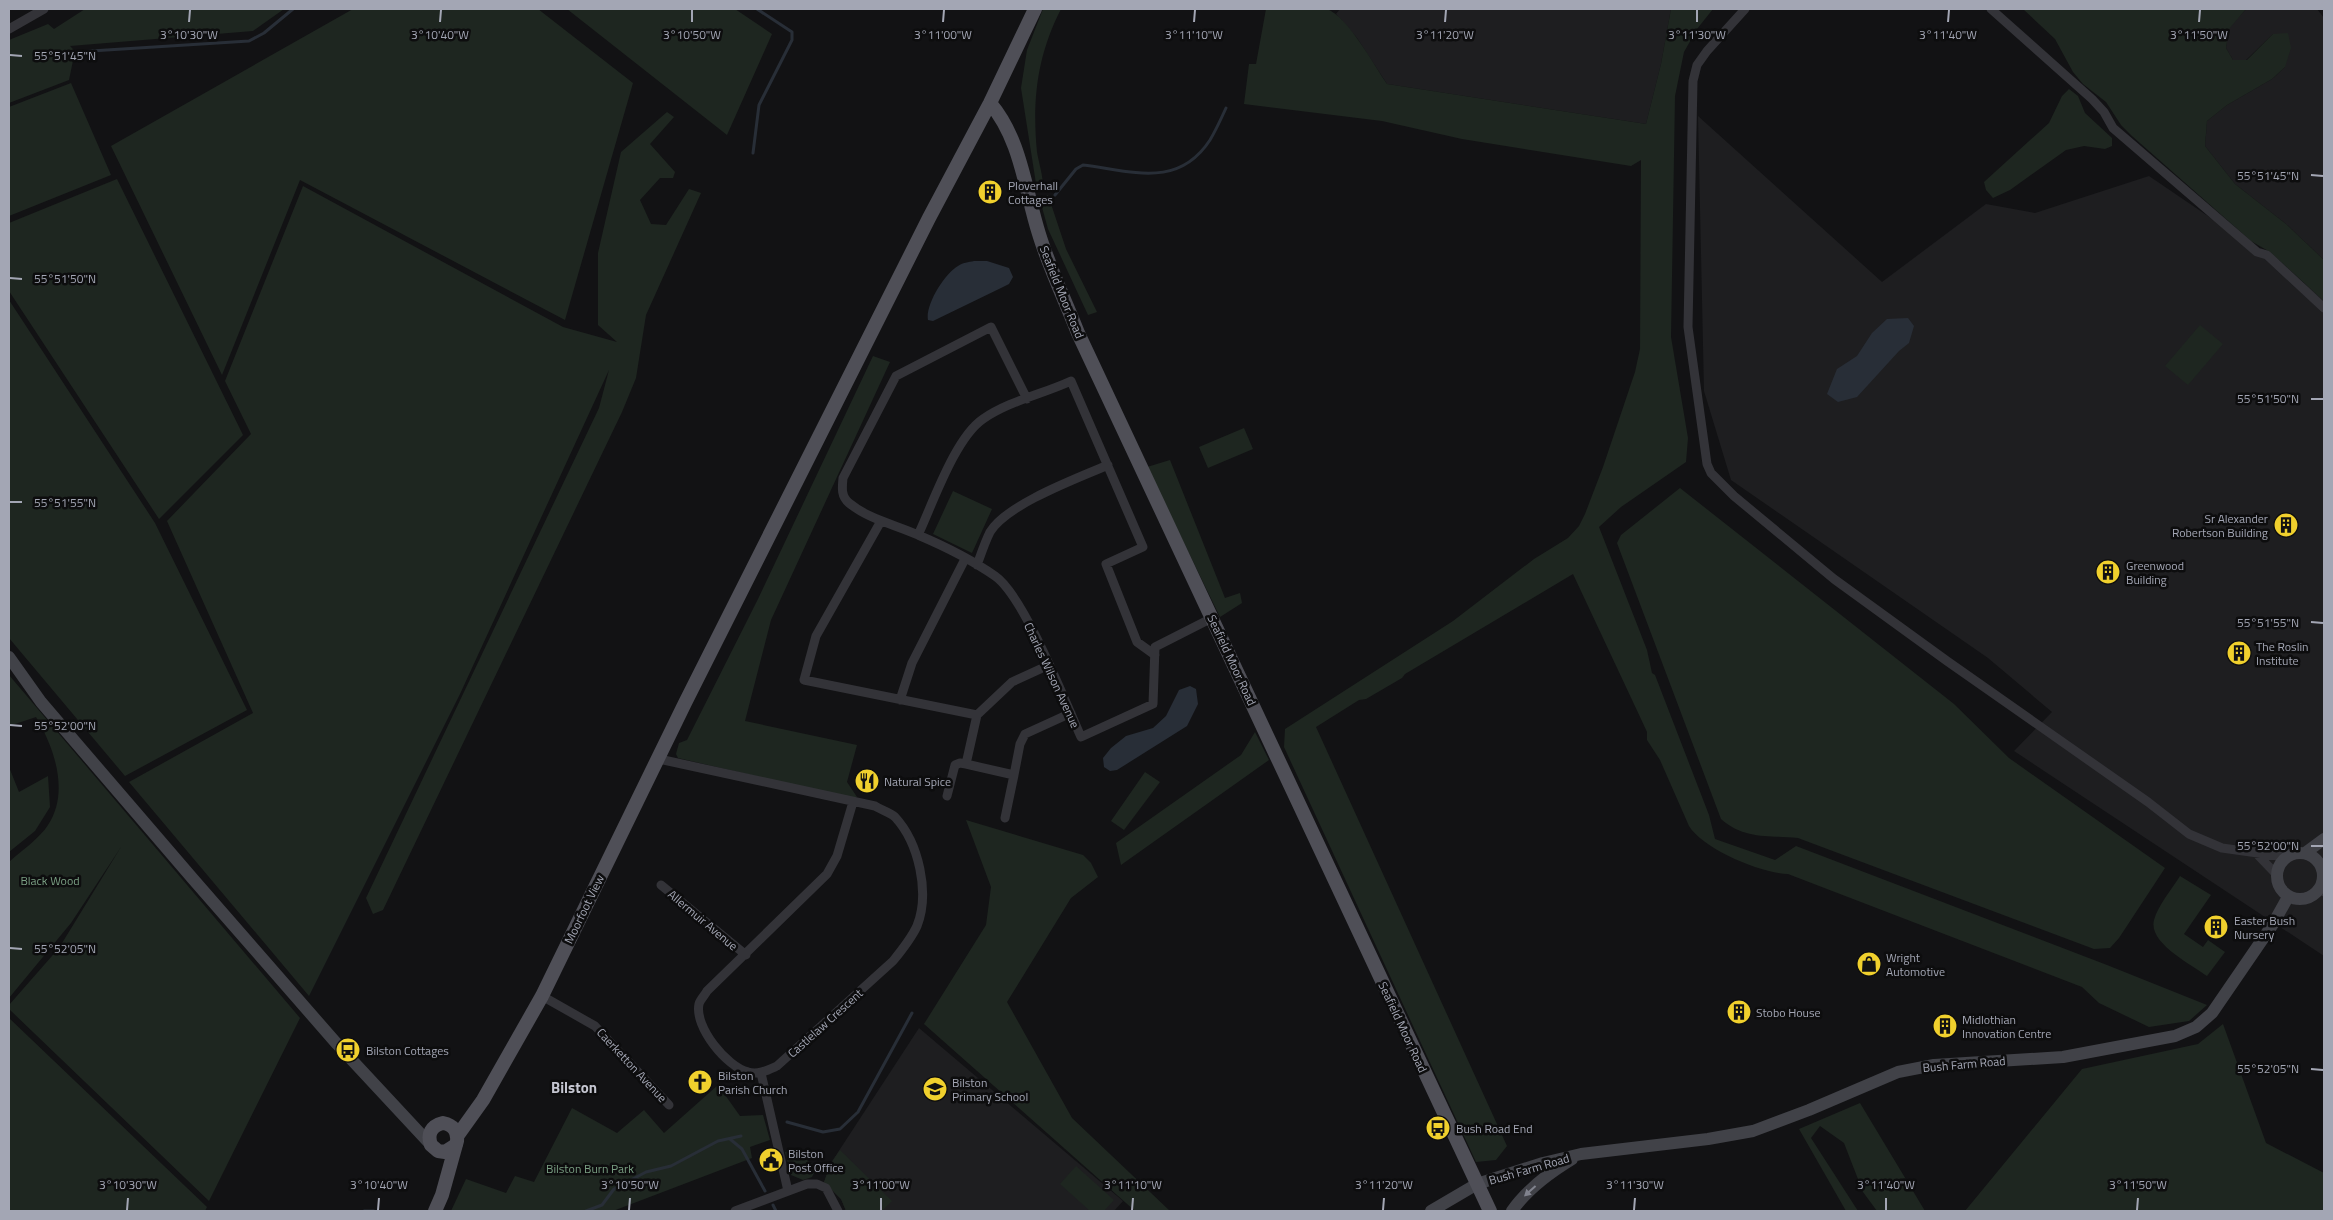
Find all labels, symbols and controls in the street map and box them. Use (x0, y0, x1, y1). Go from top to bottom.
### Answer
text: 3°10'30"W (160, 25, 218, 44)
text: 3°10'40"W (411, 25, 469, 44)
text: 3°10'50"W (663, 25, 721, 44)
text: 3°11'00"W (914, 25, 972, 44)
text: 3°11'10"W (1165, 25, 1223, 44)
text: 3°11'20"W (1416, 25, 1474, 44)
text: 3°11'30"W (1668, 25, 1726, 44)
text: 3°11'40"W (1919, 25, 1977, 44)
text: 3°11'50"W (2170, 25, 2228, 44)
text: 55°51'45"N (34, 46, 96, 65)
text: 55°51'45"N (2237, 166, 2299, 185)
place label: Ploverhall Cottages (1008, 176, 1058, 209)
building icon: Ploverhall Cottages (977, 179, 1003, 205)
street label: Seafield Moor Road (1035, 243, 1089, 341)
text: 55°51'50"N (34, 269, 96, 288)
text: 55°51'50"N (2237, 389, 2299, 408)
text: 55°51'55"N (34, 493, 96, 512)
place label: Sr Alexander Robertson Building (2172, 509, 2268, 542)
building icon: Sr Alexander Robertson Building (2273, 512, 2299, 538)
place label: Greenwood Building (2126, 556, 2184, 589)
building icon: Greenwood Building (2095, 559, 2121, 585)
street label: Seafield Moor Road (1203, 611, 1261, 709)
text: 55°51'55"N (2237, 613, 2299, 632)
street label: Charles Wilson Avenue (1019, 619, 1085, 731)
place label: The Roslin Institute (2256, 637, 2309, 670)
building icon: The Roslin Institute (2226, 640, 2252, 666)
text: 55°52'00"N (34, 716, 96, 735)
restaurant icon: Natural Spice (854, 768, 880, 794)
place label: Natural Spice (884, 772, 951, 791)
text: 55°52'00"N (2237, 836, 2299, 855)
park label: Black Wood (20, 871, 80, 890)
street label: Moorfoot View (559, 871, 609, 947)
street label: Allermuir Avenue (664, 885, 742, 955)
place label: Easter Bush Nursery (2234, 911, 2295, 944)
building icon: Easter Bush Nursery (2203, 914, 2229, 940)
text: 55°52'05"N (34, 939, 96, 958)
place label: Wright Automotive (1886, 948, 1945, 981)
shop icon: Wright Automotive (1856, 951, 1882, 977)
street label: Seafield Moor Road (1374, 978, 1432, 1076)
street label: Castlelaw Crescent (783, 983, 868, 1062)
building icon: Stobo House (1726, 999, 1752, 1025)
place label: Stobo House (1756, 1003, 1821, 1022)
place label: Midlothian Innovation Centre (1962, 1010, 2051, 1043)
building icon: Midlothian Innovation Centre (1932, 1013, 1958, 1039)
street label: Caerketton Avenue (592, 1024, 672, 1106)
bus stop icon: Bilston Cottages (335, 1037, 361, 1063)
place label: Bilston Cottages (366, 1041, 449, 1060)
street label: Bush Farm Road (1922, 1051, 2006, 1077)
text: 55°52'05"N (2237, 1059, 2299, 1078)
place label: Bilston Parish Church (718, 1066, 788, 1099)
church icon: Bilston Parish Church (687, 1069, 713, 1095)
place label: Bilston Primary School (952, 1073, 1028, 1106)
district label: Bilston (551, 1076, 597, 1099)
school or university icon: Bilston Primary School (922, 1076, 948, 1102)
bus stop icon: Bush Road End (1425, 1115, 1451, 1141)
place label: Bush Road End (1456, 1119, 1532, 1138)
place label: Bilston Post Office (788, 1144, 844, 1177)
public building icon: Bilston Post Office (758, 1147, 784, 1173)
street label: Bush Farm Road (1486, 1148, 1572, 1190)
park label: Bilston Burn Park (546, 1159, 634, 1178)
text: 3°10'30"W (99, 1175, 157, 1194)
text: 3°10'40"W (350, 1175, 408, 1194)
text: 3°10'50"W (601, 1175, 659, 1194)
text: 3°11'00"W (852, 1175, 910, 1194)
text: 3°11'10"W (1104, 1175, 1162, 1194)
text: 3°11'20"W (1355, 1175, 1413, 1194)
text: 3°11'30"W (1606, 1175, 1664, 1194)
text: 3°11'40"W (1857, 1175, 1915, 1194)
text: 3°11'50"W (2109, 1175, 2167, 1194)
one-way arrow (1523, 1185, 1536, 1196)

